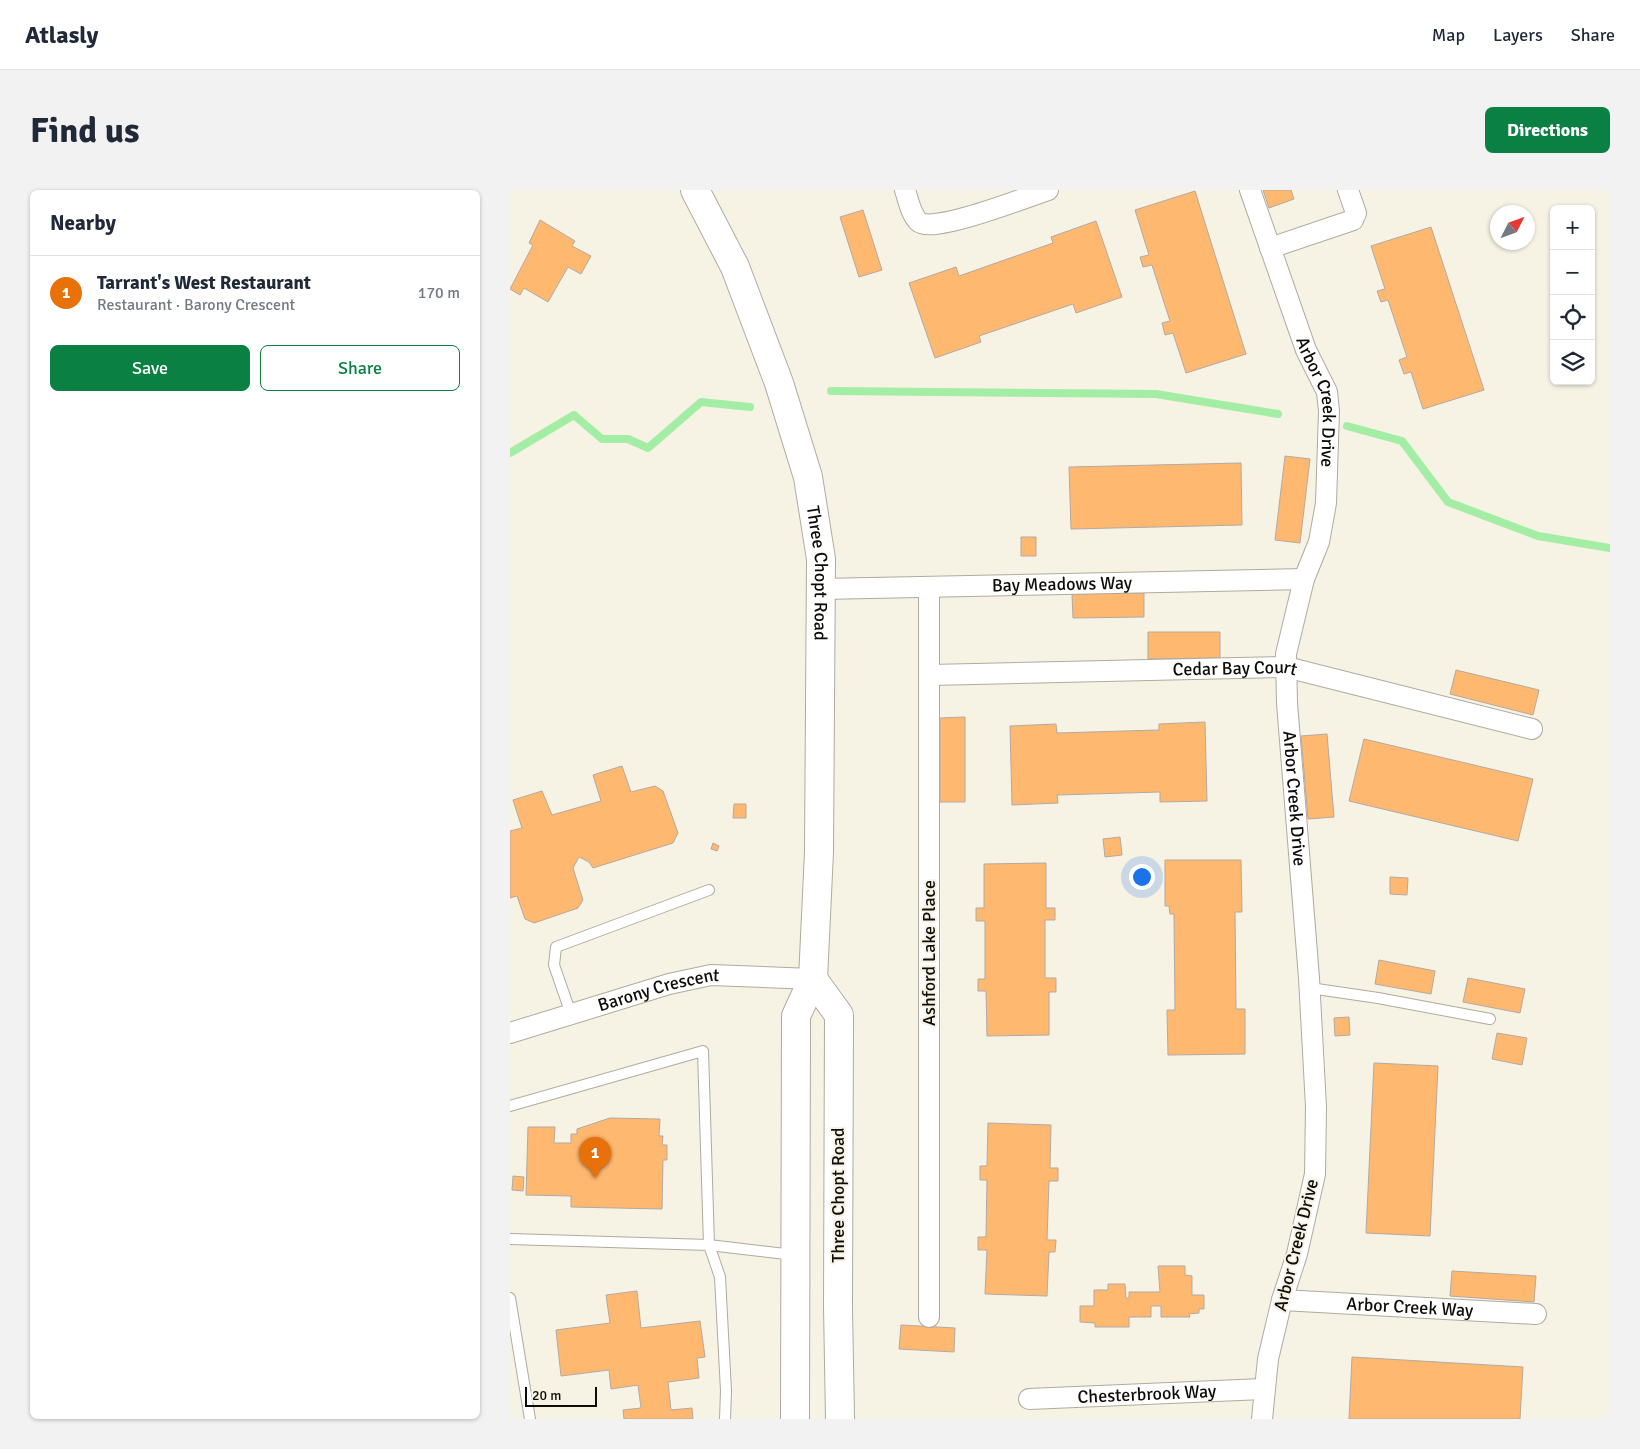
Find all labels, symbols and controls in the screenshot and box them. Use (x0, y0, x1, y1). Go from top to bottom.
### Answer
text: Atlasly (25, 20, 98, 50)
text: Map (1432, 24, 1465, 46)
text: Layers (1493, 24, 1543, 46)
text: Share (1571, 24, 1615, 46)
button: Directions (1485, 107, 1610, 153)
text: Find us (30, 109, 140, 152)
north arrow (1490, 205, 1535, 250)
map controls (1550, 205, 1595, 385)
button: + (1550, 205, 1595, 250)
text: Nearby (50, 210, 116, 236)
button: − (1550, 250, 1595, 295)
text: Tarrant's West Restaurant (97, 271, 311, 295)
text: 1 (62, 283, 70, 303)
text: 170 m (418, 283, 460, 303)
text: Restaurant · Barony Crescent (97, 295, 295, 315)
button: locate (1550, 295, 1595, 340)
street label: Arbor Creek Drive (1291, 334, 1340, 468)
button: layers (1550, 340, 1595, 385)
button: Save (50, 345, 250, 391)
button: Share (260, 345, 460, 391)
street label: Three Chopt Road (802, 504, 832, 641)
street label: Bay Meadows Way (992, 572, 1133, 596)
street label: Cedar Bay Court (1172, 656, 1300, 681)
street label: Arbor Creek Drive (1278, 730, 1311, 867)
your location (1129, 864, 1155, 890)
street label: Ashford Lake Place (918, 880, 940, 1026)
street label: Barony Crescent (595, 964, 720, 1016)
street label: Three Chopt Road (827, 1127, 849, 1263)
pin: 1 (579, 1137, 611, 1178)
street label: Arbor Creek Drive (1269, 1177, 1323, 1313)
street label: Arbor Creek Way (1346, 1293, 1475, 1322)
street label: Chesterbrook Way (1077, 1380, 1217, 1408)
scale bar (525, 1384, 598, 1407)
text: 20 m (532, 1387, 561, 1404)

